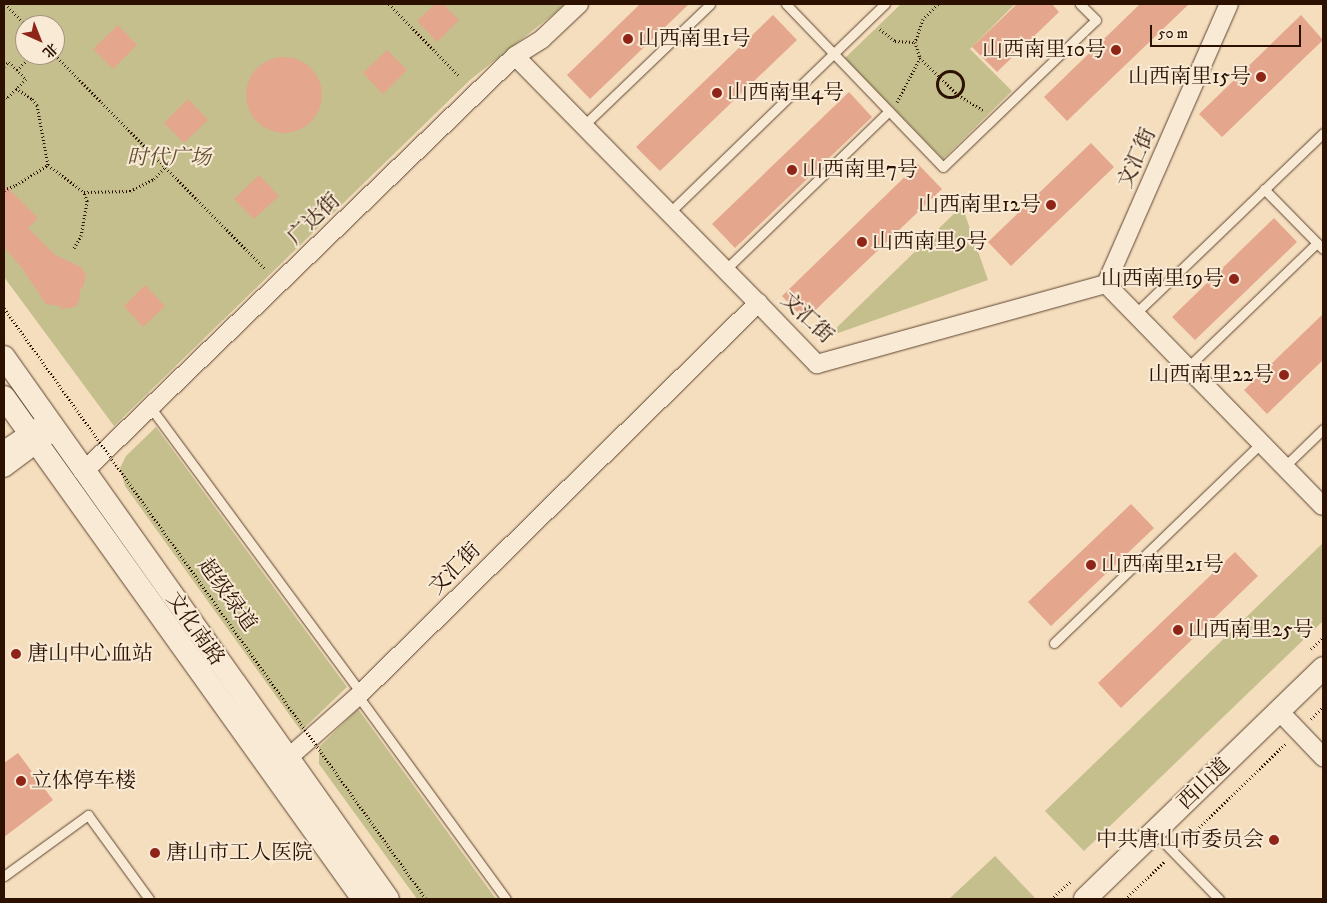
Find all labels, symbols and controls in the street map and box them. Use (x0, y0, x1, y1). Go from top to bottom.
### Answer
north arrow (15, 15, 65, 65)
scale bar (1152, 15, 1303, 47)
text: 50 m (1158, 24, 1188, 43)
place label: 山西南里1号 (638, 26, 751, 52)
marker: 山西南里1号 (622, 33, 634, 45)
place label: 山西南里10号 (982, 37, 1106, 63)
text: 北 (38, 39, 61, 61)
marker: 山西南里10号 (1110, 44, 1122, 56)
place label: 山西南里15号 (1128, 64, 1251, 90)
marker: 山西南里15号 (1255, 71, 1267, 83)
place label: 山西南里4号 (727, 80, 844, 106)
marker: 山西南里4号 (711, 87, 723, 99)
street label: 文汇街 (1113, 124, 1161, 192)
park label: 时代广场 (127, 145, 211, 171)
place label: 山西南里7号 (802, 157, 918, 183)
marker: 山西南里7号 (786, 164, 798, 176)
street label: 广达街 (283, 188, 345, 250)
place label: 山西南里12号 (918, 192, 1041, 218)
marker: 山西南里12号 (1045, 199, 1057, 211)
place label: 山西南里9号 (872, 229, 987, 255)
marker: 山西南里9号 (856, 236, 868, 248)
place label: 山西南里19号 (1101, 266, 1224, 292)
marker: 山西南里19号 (1228, 273, 1240, 285)
street label: 文汇街 (775, 287, 839, 349)
place label: 山西南里22号 (1148, 362, 1274, 388)
marker: 山西南里22号 (1278, 369, 1290, 381)
street label: 文汇街 (424, 538, 486, 600)
place label: 山西南里21号 (1101, 552, 1224, 578)
street label: 超级绿道 (192, 554, 262, 636)
marker: 山西南里21号 (1085, 559, 1097, 571)
street label: 文化南路 (161, 587, 229, 671)
place label: 山西南里25号 (1188, 617, 1314, 643)
marker: 山西南里25号 (1172, 624, 1184, 636)
place label: 唐山中心血站 (27, 641, 153, 667)
marker: 唐山中心血站 (9, 647, 23, 661)
street label: 西山道 (1173, 753, 1235, 815)
place label: 立体停车楼 (31, 768, 136, 794)
marker: 立体停车楼 (15, 775, 27, 787)
place label: 中共唐山市委员会 (1096, 827, 1264, 853)
marker: 中共唐山市委员会 (1268, 834, 1280, 846)
place label: 唐山市工人医院 (166, 840, 313, 866)
marker: 唐山市工人医院 (148, 846, 162, 860)

